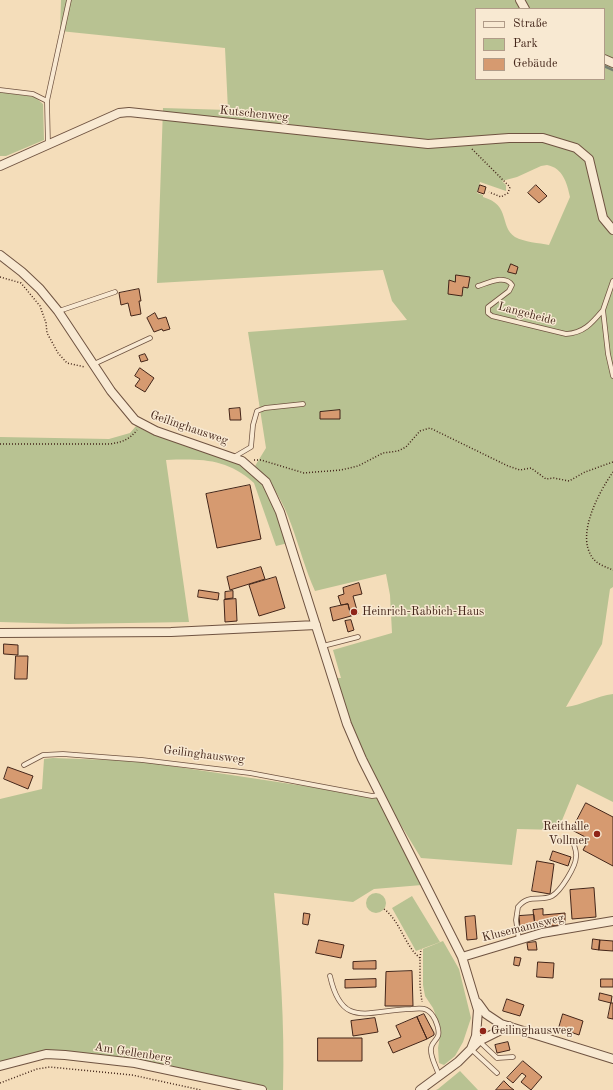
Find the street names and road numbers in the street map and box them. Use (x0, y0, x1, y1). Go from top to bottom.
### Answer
street label: Kutschenweg (219, 103, 289, 125)
street label: Langeheide (496, 299, 558, 329)
street label: Geilinghausweg (148, 408, 230, 448)
street label: Geilinghausweg (163, 743, 245, 767)
street label: Klusemannsweg (481, 911, 565, 945)
street label: Am Gellenberg (93, 1040, 173, 1066)

